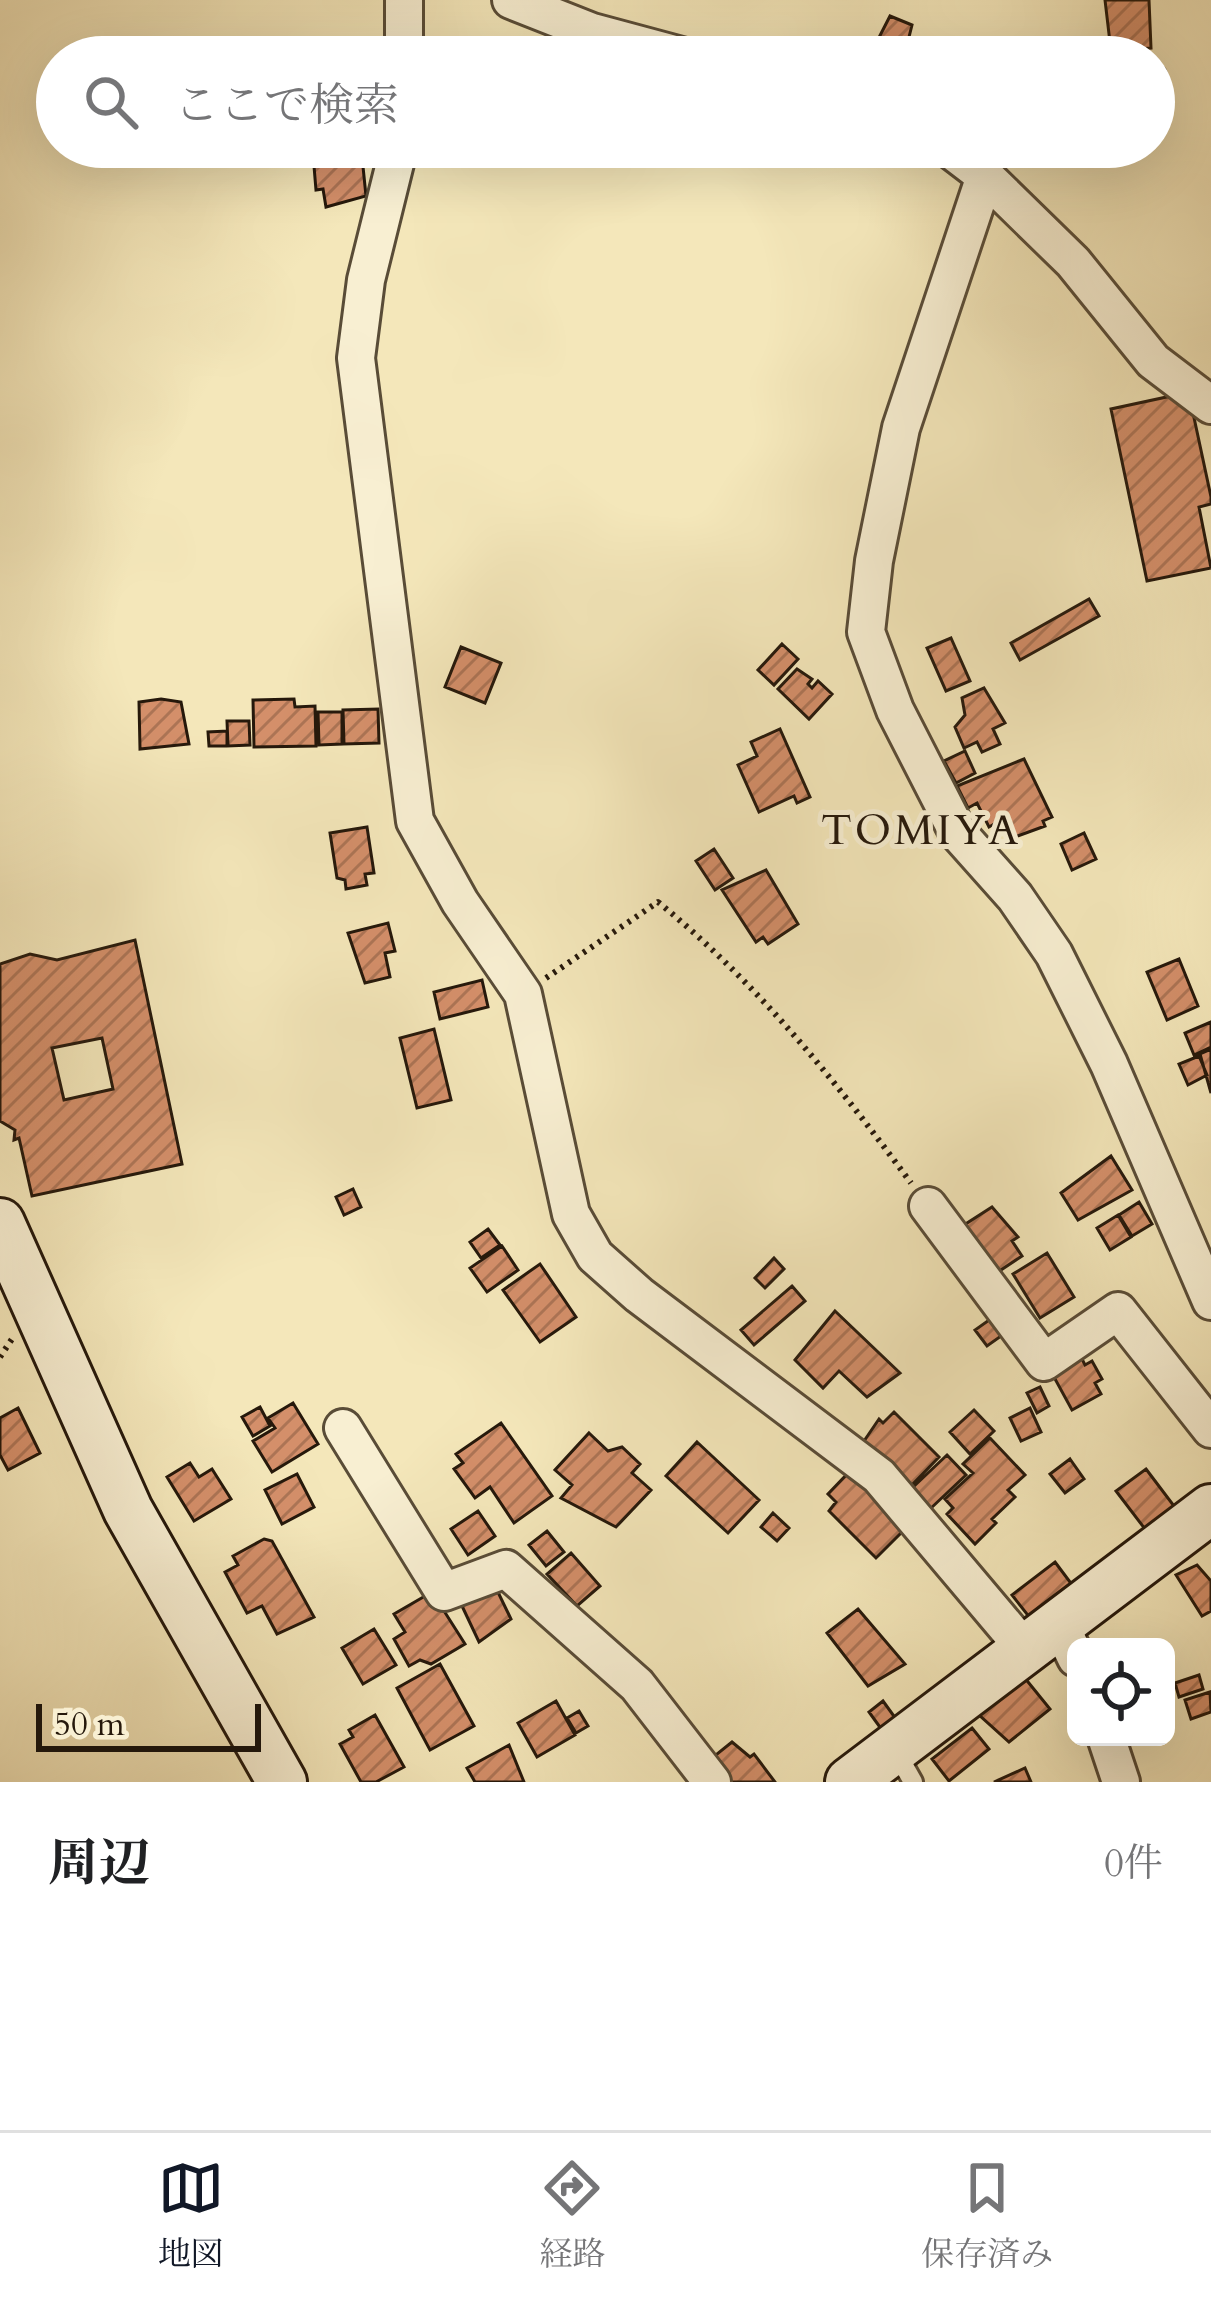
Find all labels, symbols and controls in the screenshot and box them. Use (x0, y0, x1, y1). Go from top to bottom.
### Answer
search box (36, 36, 1175, 168)
icon: search (78, 69, 144, 135)
text: ここで検索 (174, 75, 399, 136)
district label: TOMIYA (821, 802, 1021, 859)
map controls (1067, 1638, 1175, 1746)
button: locate (1067, 1638, 1175, 1746)
scale bar (36, 1698, 261, 1751)
text: 50 m (54, 1702, 125, 1747)
text: 周辺 (48, 1829, 150, 1899)
text: 0件 (1104, 1837, 1163, 1890)
tab: 地図 (158, 2155, 224, 2277)
tab: 経路 (539, 2155, 605, 2277)
tab: 保存済み (921, 2155, 1053, 2277)

